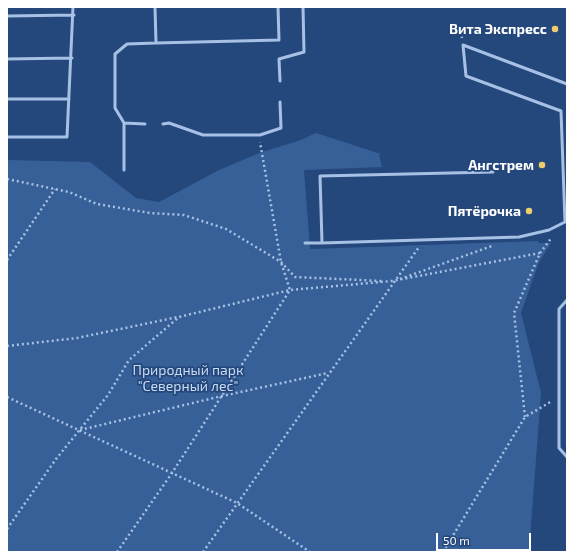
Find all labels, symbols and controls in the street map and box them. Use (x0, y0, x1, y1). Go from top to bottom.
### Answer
place label: Вита Экспресс (449, 21, 547, 37)
marker: Вита Экспресс (550, 24, 560, 34)
place label: Ангстрем (468, 157, 534, 173)
marker: Ангстрем (537, 160, 547, 170)
place label: Пятёрочка (448, 203, 521, 219)
marker: Пятёрочка (524, 206, 534, 216)
park label: Природный парк "Северный лес" (133, 362, 243, 394)
scale bar (438, 525, 533, 551)
text: 50 m (443, 533, 470, 547)

